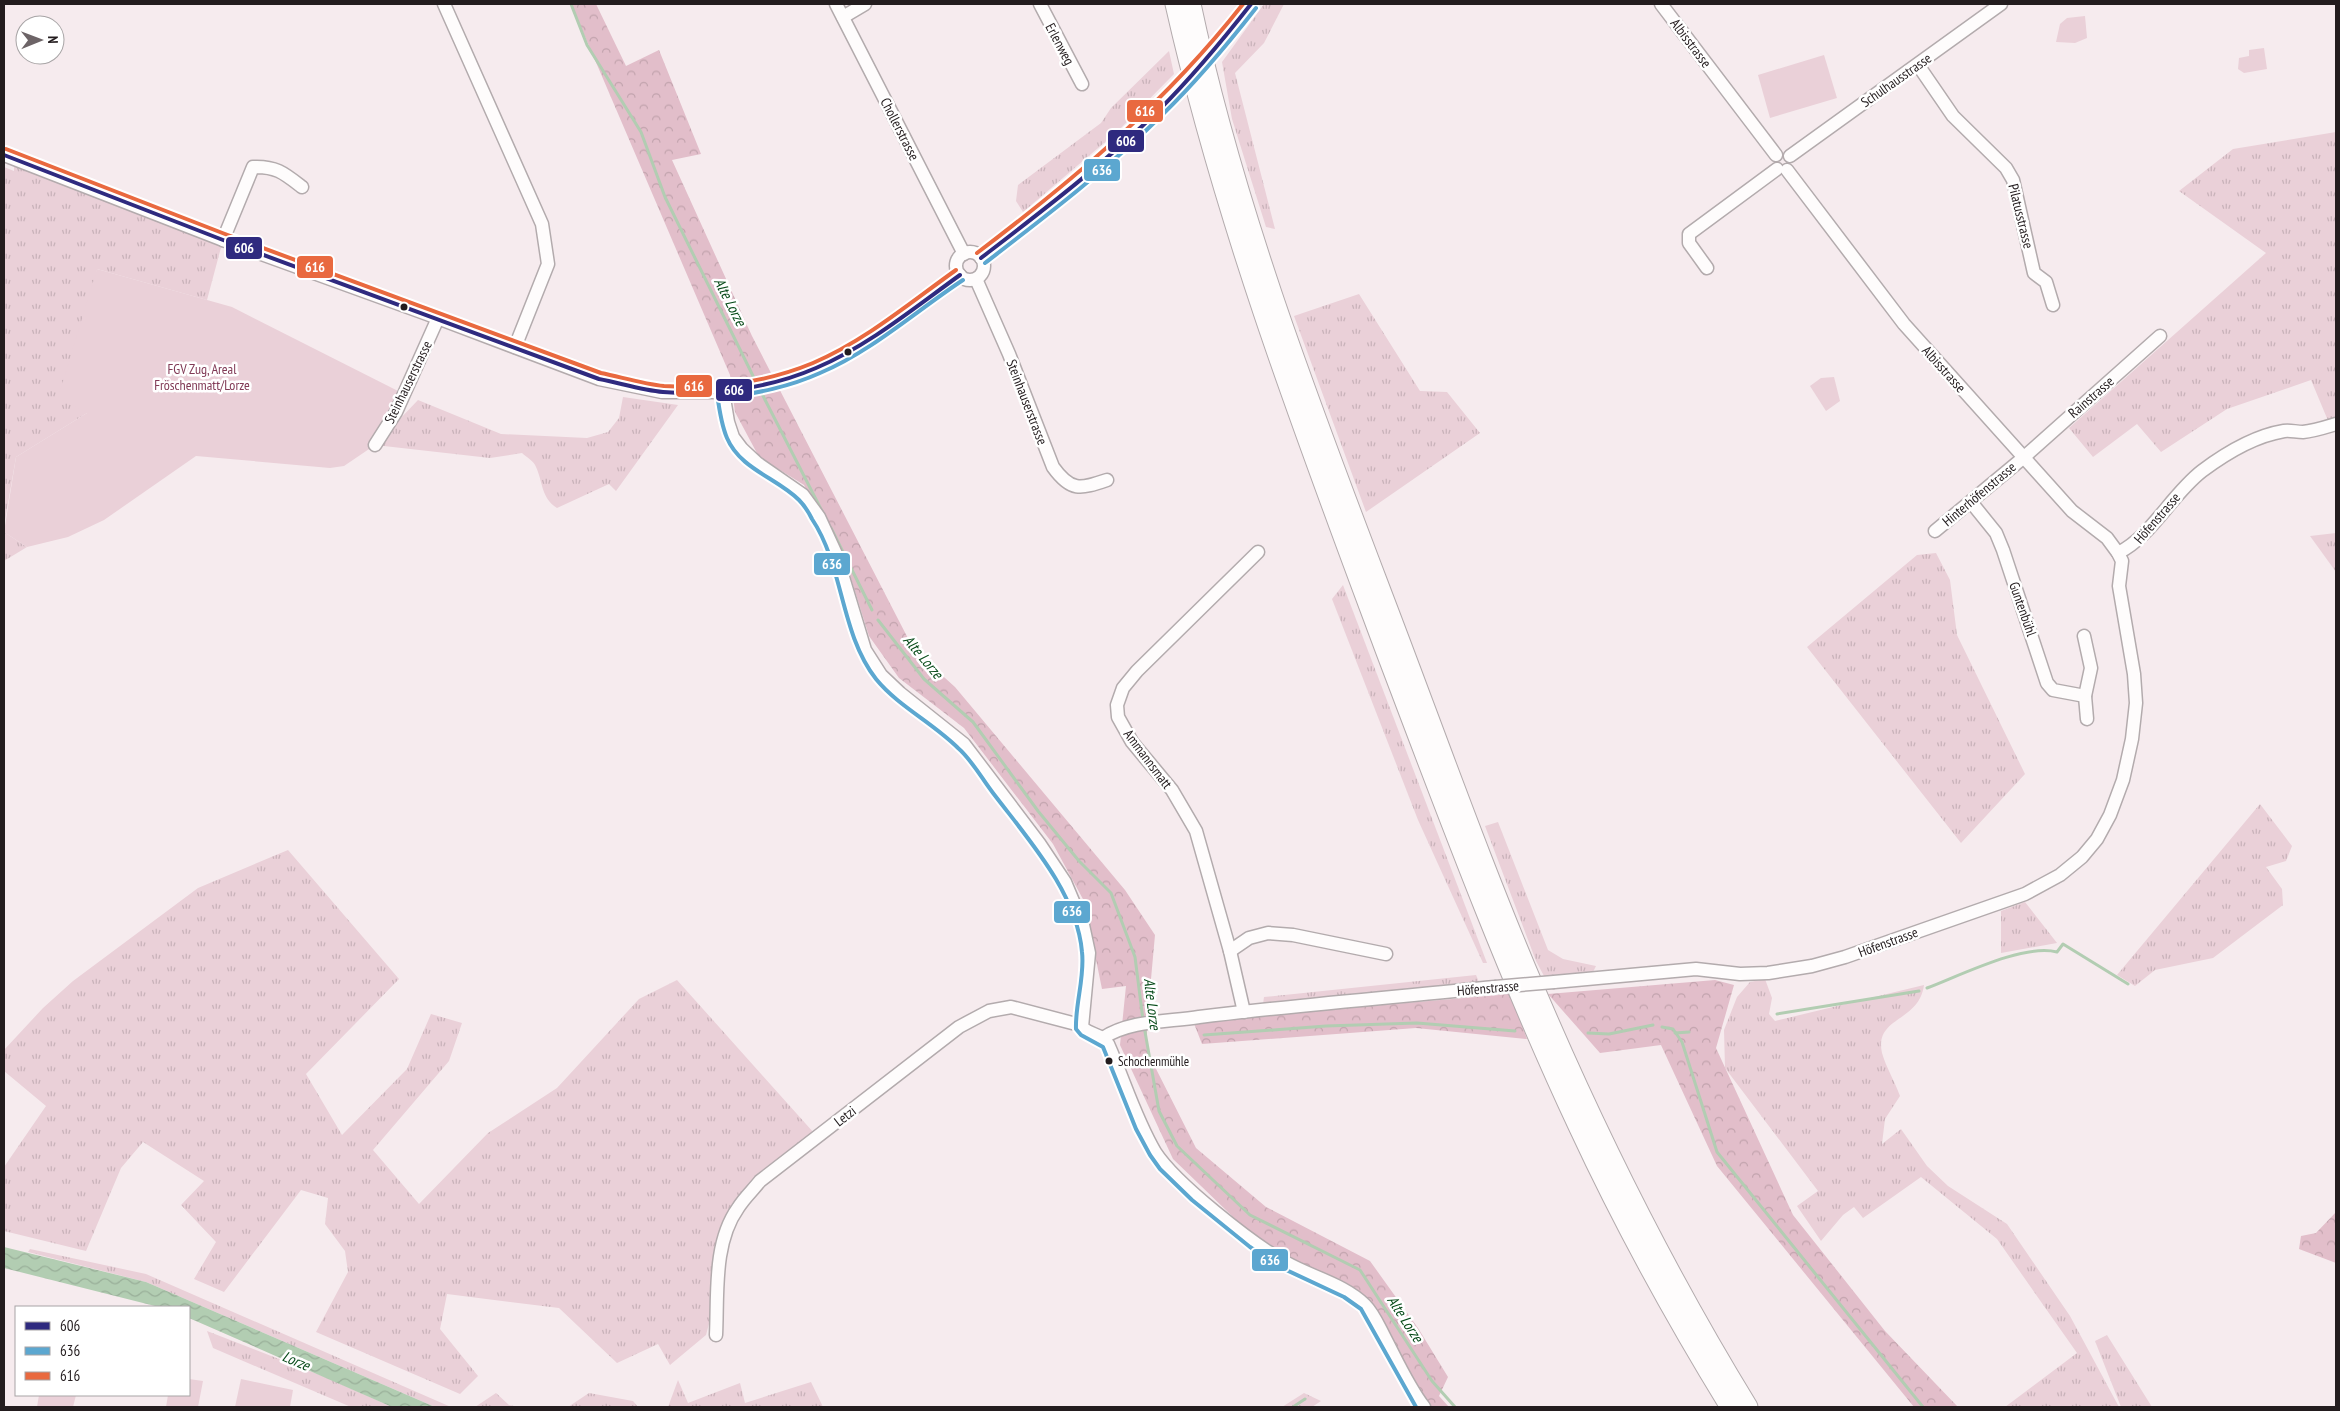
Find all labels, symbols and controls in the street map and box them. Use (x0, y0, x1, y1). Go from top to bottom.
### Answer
north arrow (15, 15, 65, 65)
street label: Albisstrasse (1667, 15, 1715, 71)
street label: Erlenweg (1042, 20, 1078, 68)
text: N (44, 36, 62, 44)
street label: Schulhausstrasse (1857, 49, 1935, 111)
street label: Chollerstrasse (877, 95, 924, 164)
line badge: 616 (1126, 99, 1164, 123)
text: 616 (1135, 102, 1155, 120)
line badge: 606 (1107, 129, 1145, 153)
text: 606 (1116, 132, 1136, 150)
line badge: 636 (1083, 158, 1121, 182)
text: 636 (1092, 161, 1112, 179)
street label: Pilatusstrasse (2004, 182, 2038, 250)
line badge: 606 (225, 236, 263, 260)
text: 606 (234, 239, 254, 257)
line badge: 616 (296, 255, 334, 279)
text: 616 (305, 258, 325, 276)
water label: Alte Lorze (710, 274, 751, 330)
unlabelled marker (399, 302, 409, 312)
street label: Steinhauserstrasse (380, 337, 436, 426)
street label: Albisstrasse (1918, 342, 1970, 396)
unlabelled marker (843, 347, 853, 357)
street label: Steinhauserstrasse (1002, 357, 1052, 448)
park label: FGV Zug, Areal Fröschenmatt/Lorze (154, 360, 250, 394)
street label: Rainstrasse (2064, 372, 2118, 422)
line badge: 616 (675, 374, 713, 398)
text: 616 (684, 377, 704, 395)
line badge: 606 (715, 378, 753, 402)
text: 606 (724, 381, 744, 399)
street label: Hinterhöfenstrasse (1938, 458, 2020, 530)
street label: Höfenstrasse (2130, 489, 2184, 547)
line badge: 636 (813, 552, 851, 576)
text: 636 (822, 555, 842, 573)
street label: Guntenbühl (2005, 579, 2041, 639)
water label: Alte Lorze (900, 631, 948, 683)
street label: Ammannsmatt (1120, 726, 1176, 792)
line badge: 636 (1053, 900, 1091, 924)
text: 636 (1062, 902, 1082, 920)
street label: Höfenstrasse (1856, 923, 1920, 961)
street label: Höfenstrasse (1456, 976, 1520, 1000)
water label: Alte Lorze (1140, 977, 1165, 1031)
place label: Schochenmühle (1118, 1053, 1189, 1070)
marker: Schochenmühle (1104, 1056, 1114, 1066)
street label: Letzi (830, 1102, 860, 1130)
line badge: 636 (1251, 1248, 1289, 1272)
text: 636 (1260, 1251, 1280, 1269)
water label: Alte Lorze (1383, 1292, 1428, 1346)
legend (15, 1306, 190, 1396)
text: 606 (60, 1316, 81, 1335)
text: 636 (60, 1341, 81, 1360)
water label: Lorze (280, 1346, 313, 1375)
text: 616 (60, 1366, 81, 1385)

